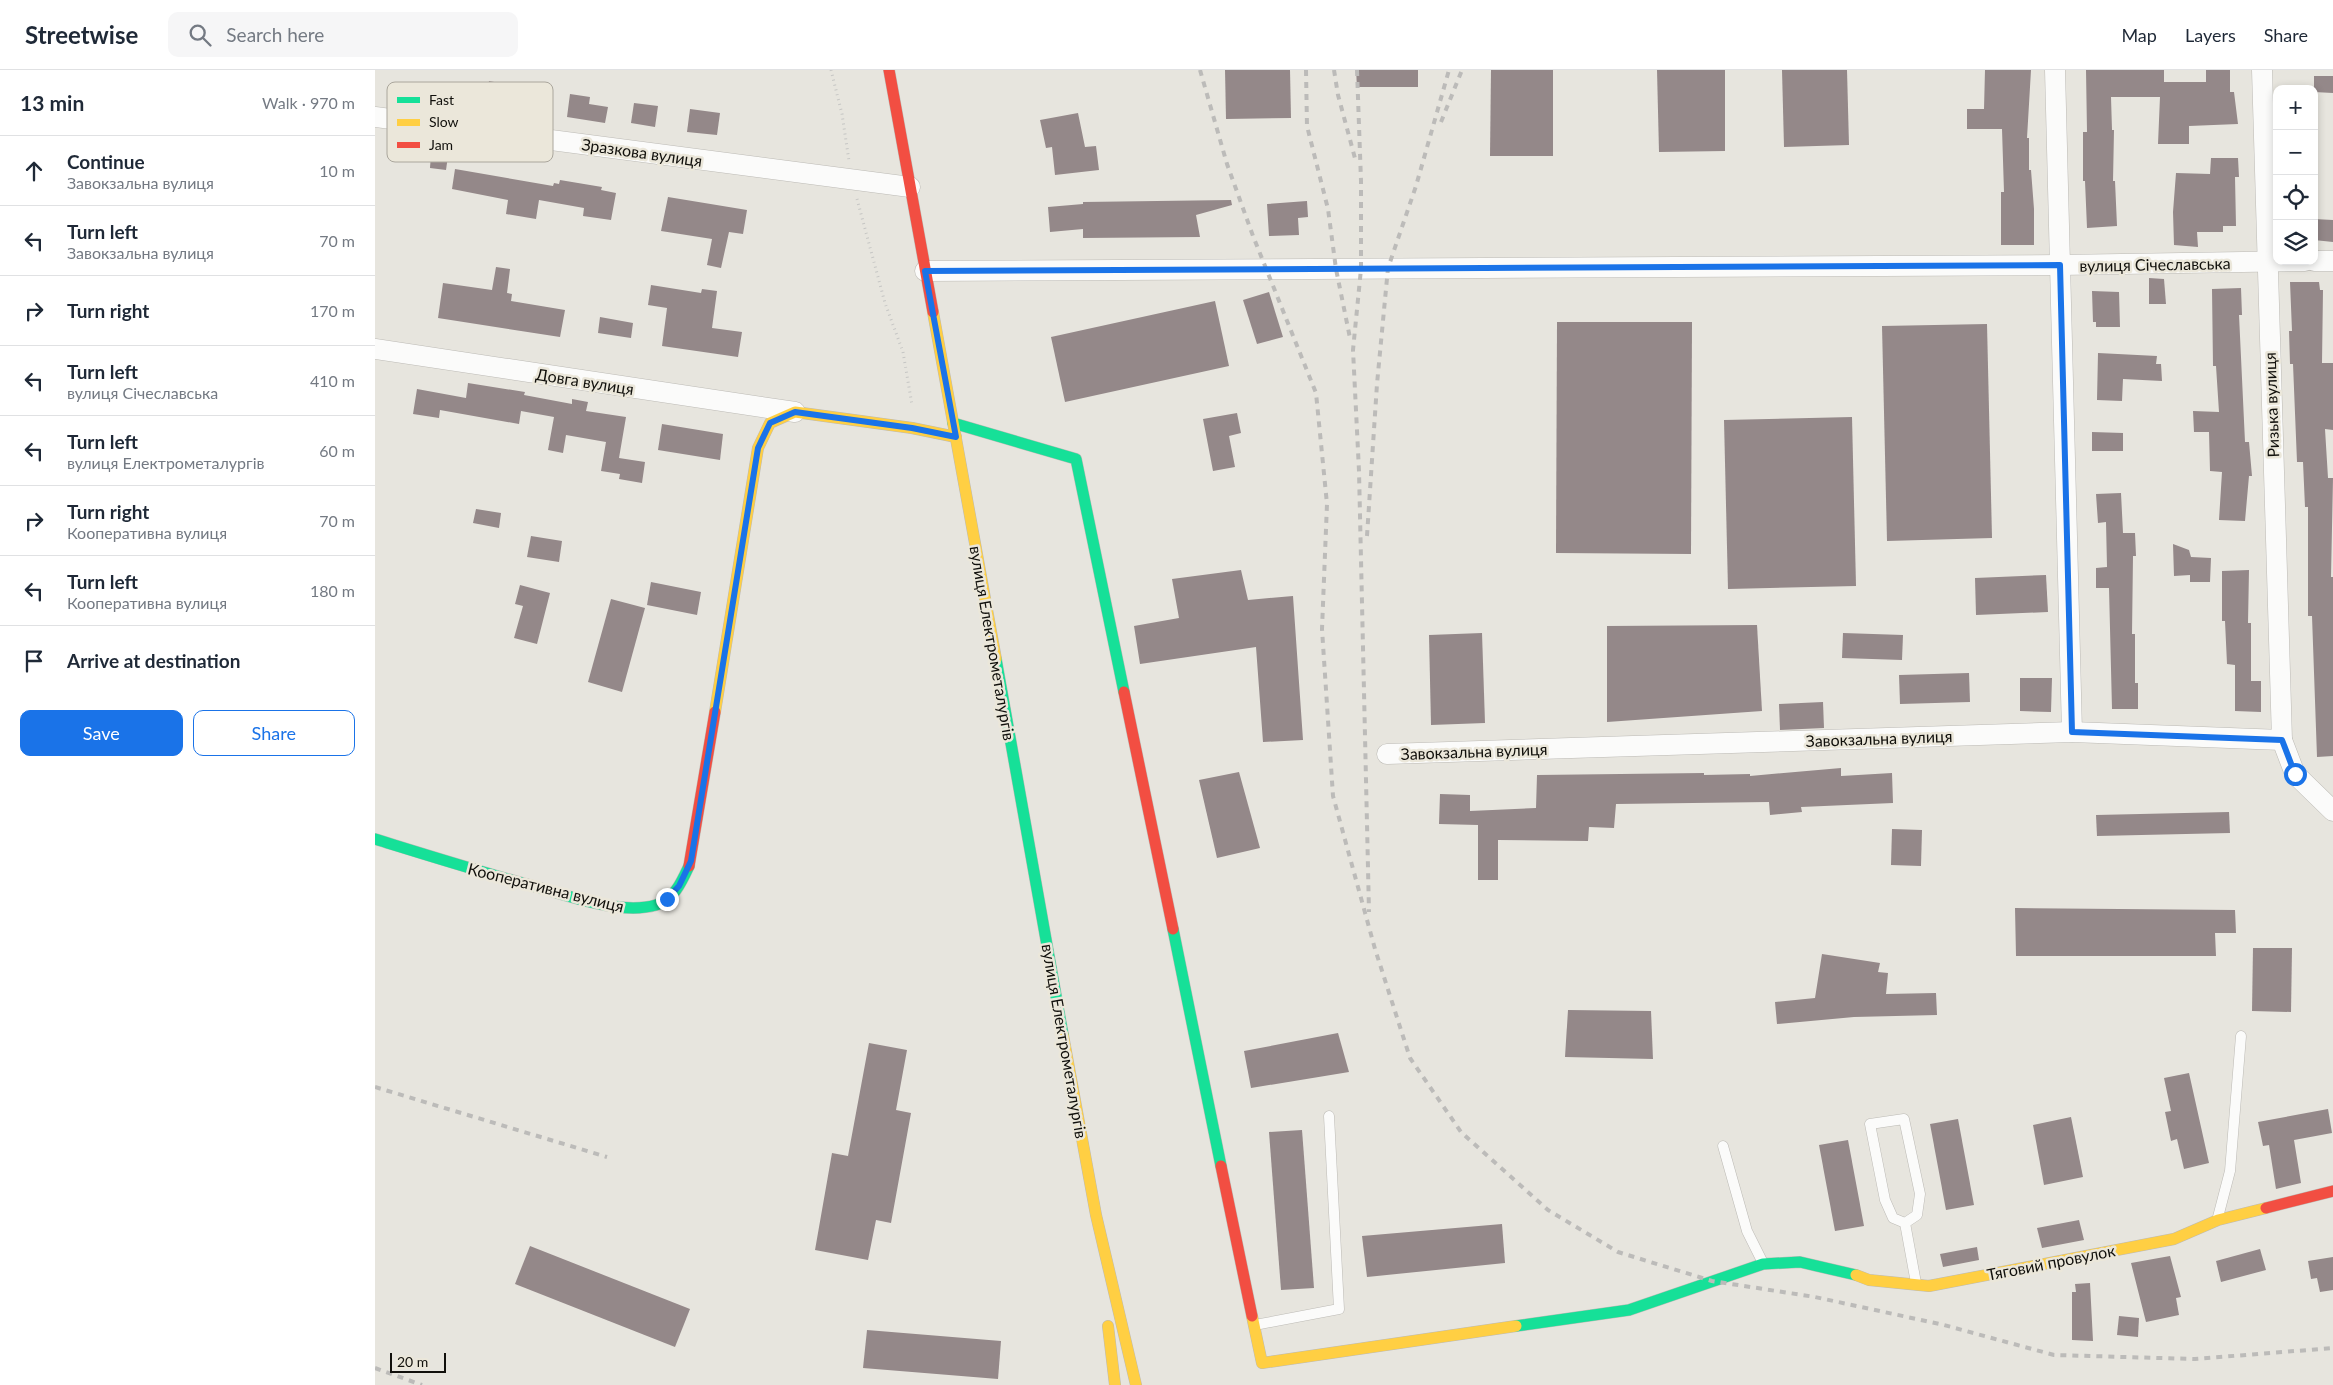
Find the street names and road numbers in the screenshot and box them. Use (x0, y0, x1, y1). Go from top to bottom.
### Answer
street label: Зразкова вулиця (581, 134, 703, 170)
street label: вулиця Січеславська (2079, 253, 2231, 275)
street label: Ризька вулиця (2260, 352, 2282, 458)
street label: Довга вулиця (535, 364, 635, 398)
street label: вулиця Електрометалургів (967, 544, 1020, 742)
street label: Завокзальна вулиця (1805, 726, 1953, 750)
street label: Завокзальна вулиця (1400, 739, 1548, 763)
street label: Кооперативна вулиця (466, 858, 626, 916)
street label: вулиця Електрометалургів (1039, 942, 1092, 1140)
street label: Тяговий провулок (1985, 1240, 2117, 1284)

